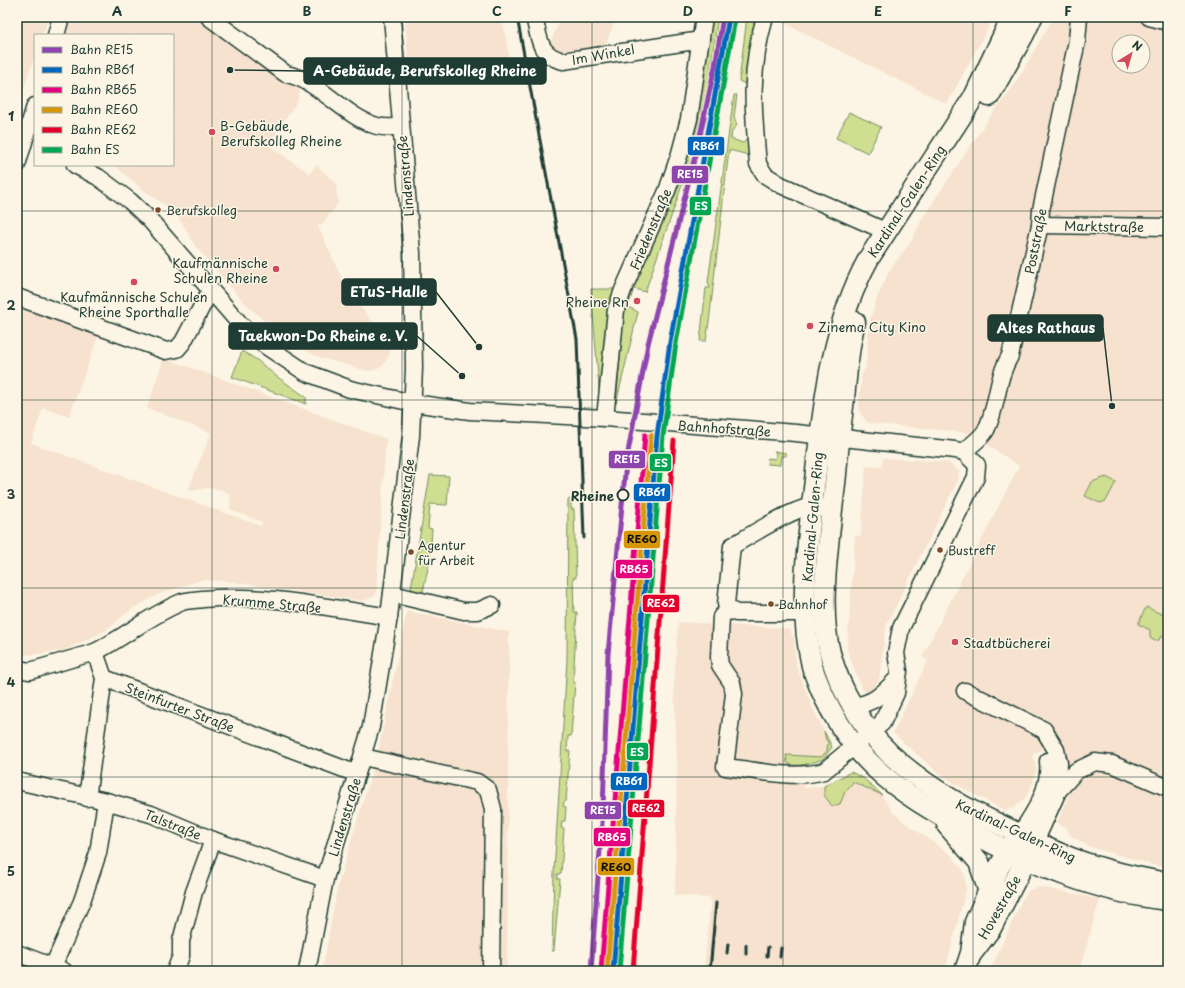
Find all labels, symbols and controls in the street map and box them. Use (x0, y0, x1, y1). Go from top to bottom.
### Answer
text: A (112, 1, 122, 20)
text: B (303, 1, 312, 20)
text: C (492, 1, 502, 20)
text: D (683, 1, 693, 20)
text: E (874, 1, 882, 20)
text: F (1064, 1, 1072, 20)
legend (34, 34, 174, 166)
north arrow (1111, 34, 1151, 74)
text: N (1129, 36, 1146, 55)
street label: Im Winkel (570, 39, 636, 69)
text: Bahn RE15 (70, 40, 133, 58)
callout: A-Gebäude, Berufskolleg Rheine (304, 58, 546, 84)
text: Bahn RB61 (70, 60, 134, 78)
text: A-Gebäude, Berufskolleg Rheine (313, 60, 537, 81)
text: Bahn RB65 (70, 80, 137, 98)
text: Bahn RE60 (70, 100, 138, 118)
text: 1 (8, 106, 14, 125)
place label: B-Gebäude, Berufskolleg Rheine (220, 116, 342, 150)
text: Bahn RE62 (70, 120, 137, 138)
marker: B-Gebäude, Berufskolleg Rheine (207, 127, 217, 137)
street label: Lindenstraße (392, 135, 418, 217)
line badge: RB61 (687, 136, 725, 156)
text: RB61 (693, 137, 719, 154)
text: Bahn ES (70, 140, 120, 158)
street label: Kardinal-Galen-Ring (862, 141, 950, 261)
line badge: RE15 (671, 165, 709, 184)
text: RE15 (677, 165, 703, 182)
street label: Friedenstraße (624, 185, 676, 272)
line badge: ES (689, 196, 712, 216)
text: ES (694, 197, 708, 214)
place label: Berufskolleg (166, 201, 237, 219)
marker: Berufskolleg (153, 205, 163, 215)
street label: Poststraße (1019, 206, 1051, 275)
street label: Marktstraße (1064, 216, 1144, 236)
place label: Kaufmännische Schulen Rheine (172, 253, 268, 287)
marker: Kaufmännische Schulen Rheine (271, 264, 281, 274)
marker: Kaufmännische Schulen Rheine Sporthalle (129, 277, 139, 287)
callout: ETuS-Halle (342, 279, 436, 305)
text: ETuS-Halle (350, 281, 428, 302)
place label: Kaufmännische Schulen Rheine Sporthalle (60, 287, 208, 321)
place label: Rheine Rn (565, 292, 629, 311)
text: 2 (6, 295, 16, 314)
marker: Rheine Rn (632, 296, 642, 306)
callout: Altes Rathaus (988, 315, 1103, 341)
place label: Zinema City Kino (818, 317, 926, 336)
text: Altes Rathaus (997, 317, 1096, 338)
marker: Zinema City Kino (805, 321, 815, 331)
callout: Taekwon-Do Rheine e. V. (229, 323, 417, 349)
text: Taekwon-Do Rheine e. V. (238, 325, 408, 346)
street label: Bahnhofstraße (676, 415, 772, 441)
line badge: RE15 (608, 450, 646, 469)
text: RE15 (614, 450, 640, 467)
street label: Kardinal-Galen-Ring (797, 451, 827, 583)
line badge: ES (649, 453, 672, 472)
text: ES (654, 454, 668, 471)
street label: Lindenstraße (390, 457, 418, 541)
line badge: RB61 (633, 483, 671, 502)
text: RB61 (639, 483, 665, 500)
text: 3 (7, 484, 16, 503)
place label: Rheine (571, 486, 615, 505)
marker: Rheine (616, 488, 630, 502)
line badge: RE60 (623, 530, 661, 549)
text: RE60 (627, 530, 657, 547)
place label: Agentur für Arbeit (418, 536, 475, 569)
place label: Bustreff (948, 541, 996, 559)
marker: Bustreff (935, 545, 945, 555)
marker: Agentur für Arbeit (406, 547, 416, 557)
line badge: RB65 (615, 559, 653, 579)
text: RB65 (620, 560, 648, 577)
street label: Krumme Straße (222, 589, 322, 617)
line badge: RE62 (642, 594, 680, 613)
text: RE62 (647, 594, 675, 611)
place label: Bahnhof (778, 595, 829, 613)
marker: Bahnhof (766, 599, 776, 609)
place label: Stadtbücherei (963, 633, 1051, 652)
marker: Stadtbücherei (950, 637, 960, 647)
text: 4 (7, 672, 16, 691)
street label: Steinfurter Straße (123, 677, 237, 737)
line badge: ES (626, 742, 649, 761)
text: ES (630, 743, 644, 760)
line badge: RB61 (610, 772, 648, 791)
text: RB61 (616, 772, 642, 789)
street label: Lindenstraße (323, 775, 365, 859)
street label: Kardinal-Galen-Ring (953, 794, 1079, 866)
line badge: RE62 (627, 799, 665, 818)
text: RE62 (632, 799, 660, 816)
line badge: RE15 (584, 801, 622, 820)
text: RE15 (590, 801, 616, 818)
street label: Talstraße (142, 804, 204, 844)
line badge: RB65 (593, 827, 631, 847)
text: RB65 (598, 828, 626, 845)
line badge: RE60 (597, 857, 635, 876)
text: RE60 (601, 858, 631, 875)
text: 5 (7, 861, 15, 880)
street label: Hovestraße (973, 871, 1025, 943)

